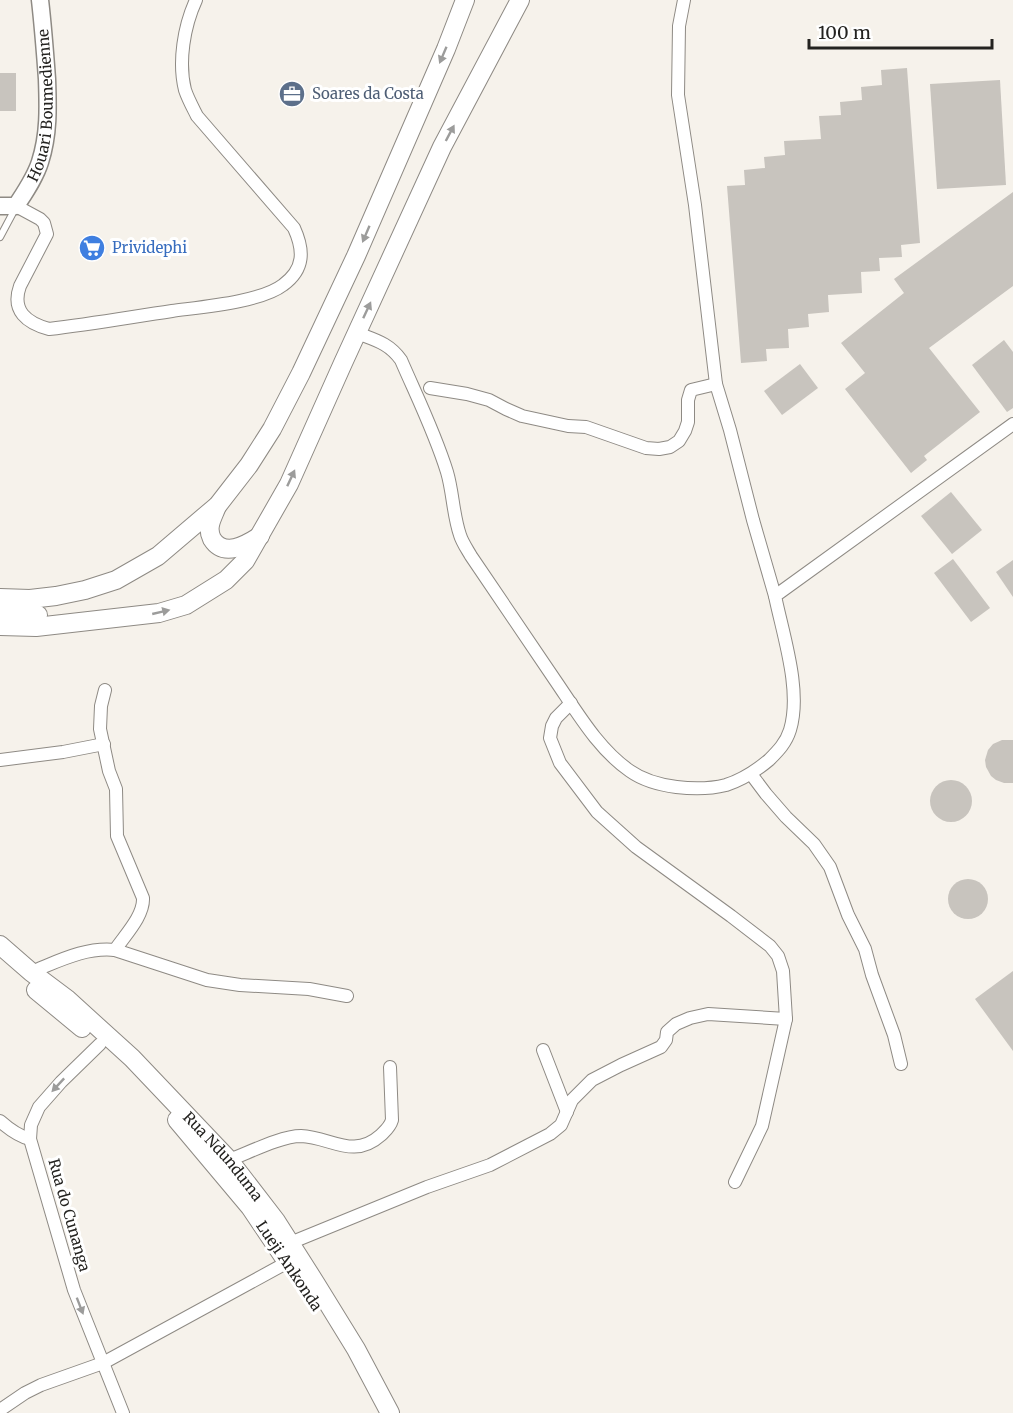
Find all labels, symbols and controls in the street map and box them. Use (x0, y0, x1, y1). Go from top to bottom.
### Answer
scale bar (809, 12, 992, 50)
text: 100 m (818, 21, 871, 44)
street label: Houari Boumedienne (23, 28, 57, 185)
one-way arrow (438, 46, 448, 64)
office icon: Soares da Costa (277, 79, 307, 109)
place label: Soares da Costa (312, 84, 424, 103)
one-way arrow (444, 124, 454, 142)
one-way arrow (361, 225, 371, 243)
supermarket icon: Prividephi (77, 233, 107, 263)
place label: Prividephi (112, 238, 187, 257)
one-way arrow (363, 301, 372, 318)
one-way arrow (286, 469, 296, 487)
one-way arrow (151, 606, 170, 616)
one-way arrow (52, 1078, 66, 1092)
street label: Rua Ndunduma (179, 1108, 267, 1205)
street label: Rua do Cunanga (44, 1156, 95, 1273)
street label: Lueji Ankonda (252, 1217, 327, 1314)
one-way arrow (76, 1297, 86, 1315)

